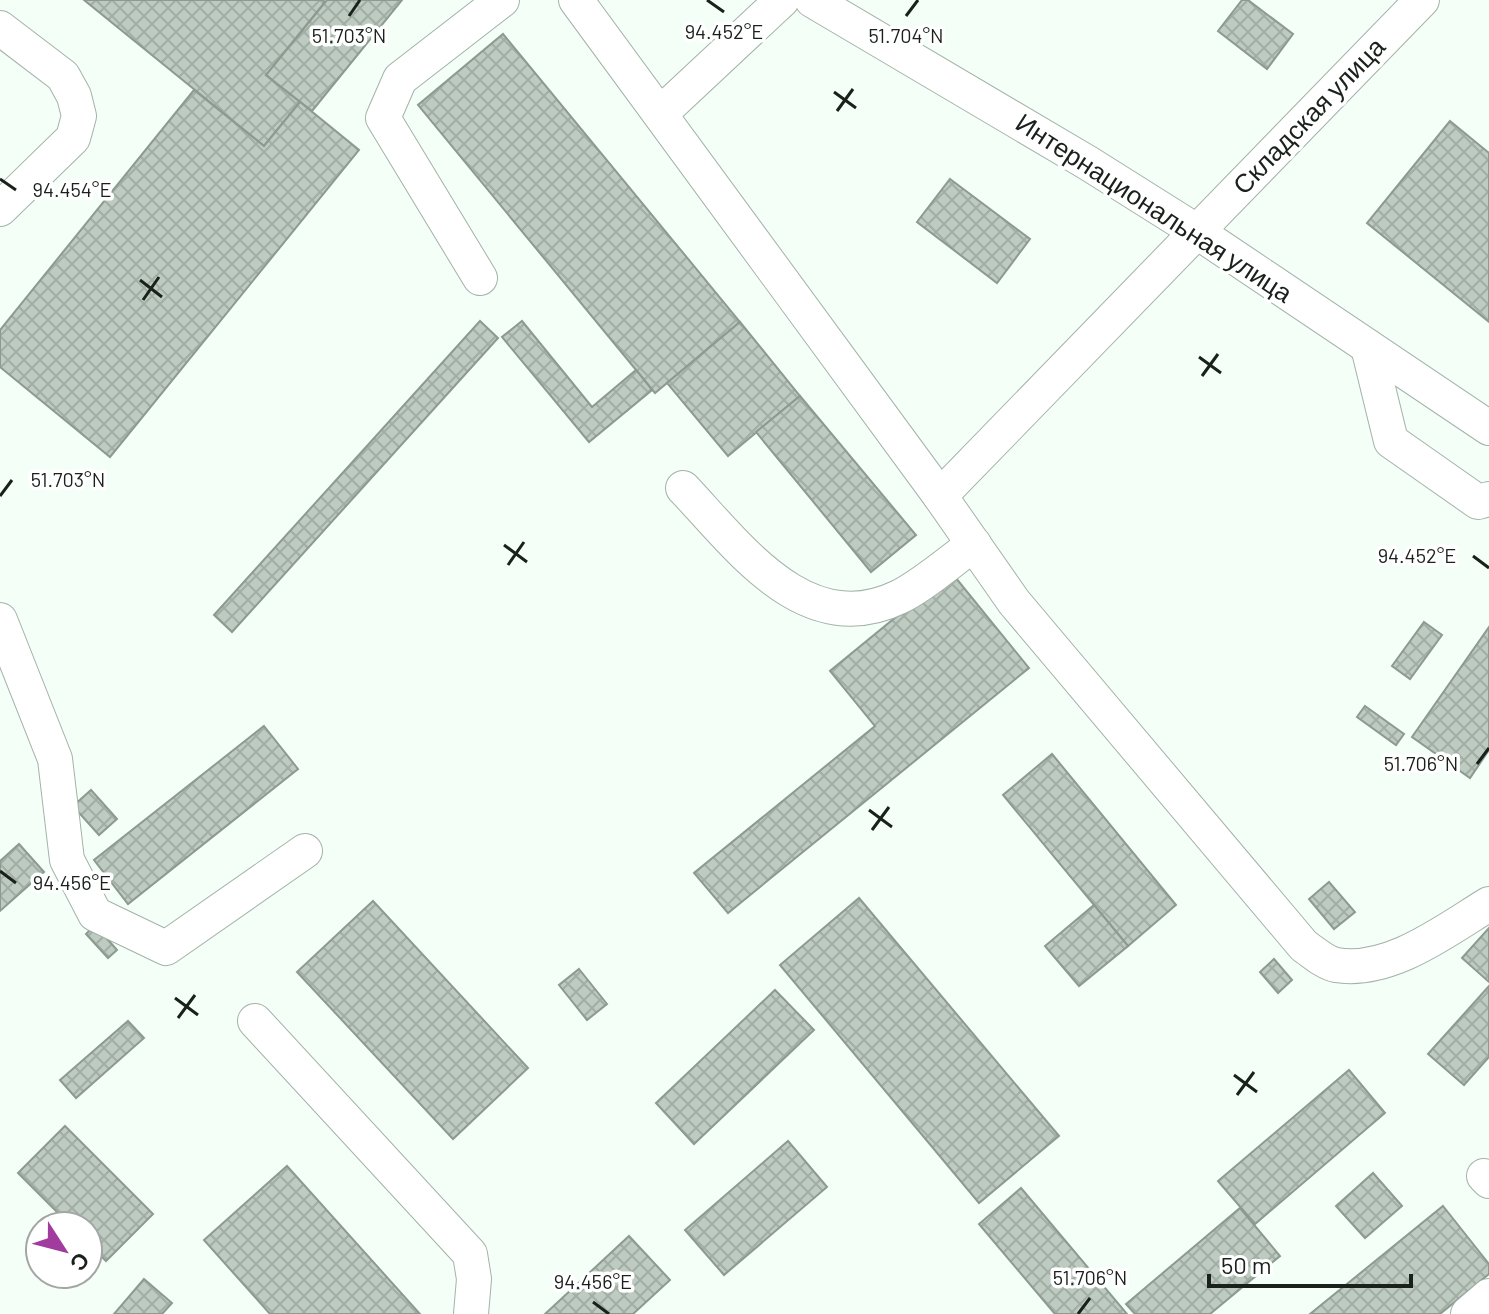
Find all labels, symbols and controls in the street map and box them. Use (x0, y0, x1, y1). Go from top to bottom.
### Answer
text: 94.452°E (685, 19, 763, 43)
text: 51.703°N (312, 23, 386, 47)
text: 51.704°N (868, 23, 944, 47)
street label: Складская улица (1225, 30, 1391, 200)
street label: Интернациональная улица (1011, 106, 1299, 308)
text: 94.454°E (32, 177, 112, 201)
text: 51.703°N (31, 467, 105, 491)
text: 94.452°E (1378, 543, 1456, 567)
text: 51.706°N (1384, 751, 1458, 775)
text: 94.456°E (33, 870, 111, 894)
north arrow (24, 1210, 104, 1290)
scale bar (1209, 1238, 1411, 1288)
text: С (66, 1248, 96, 1277)
text: 50 m (1221, 1250, 1272, 1279)
text: 51.706°N (1053, 1265, 1127, 1289)
text: 94.456°E (554, 1269, 632, 1293)

